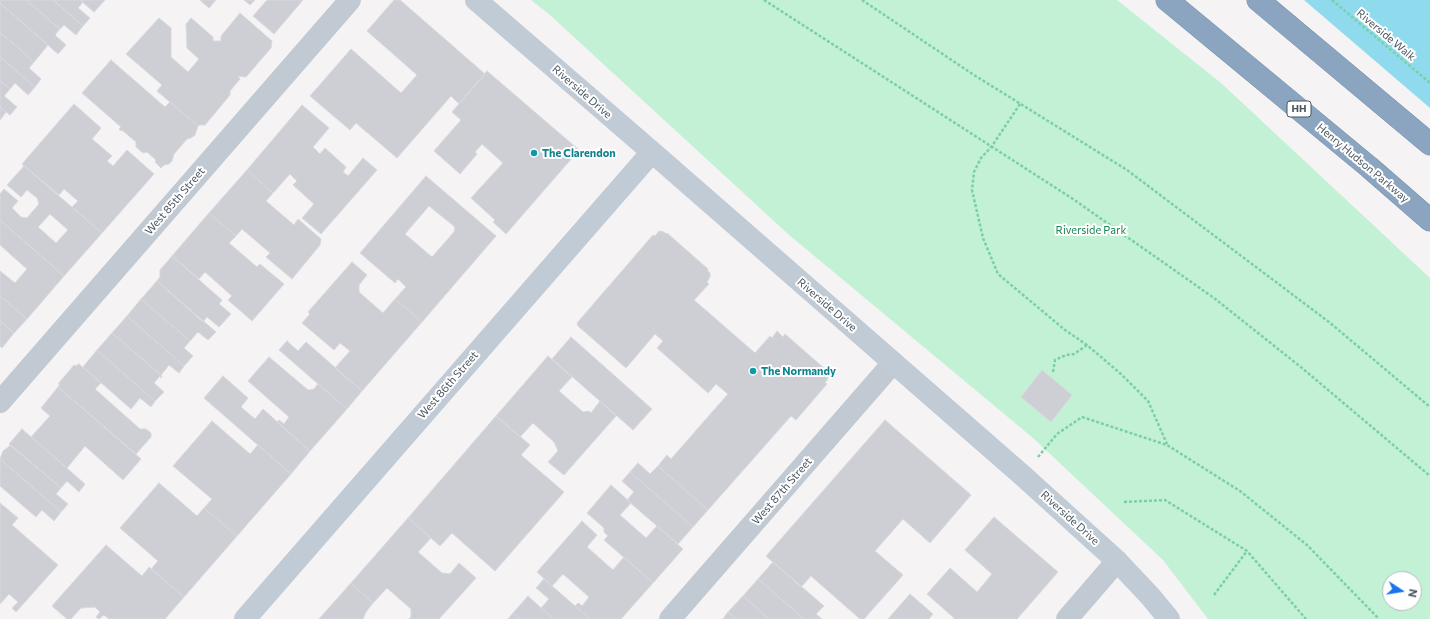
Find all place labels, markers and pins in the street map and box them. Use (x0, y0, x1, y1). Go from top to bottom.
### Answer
place label: The Clarendon (542, 146, 616, 160)
marker: The Clarendon (529, 148, 539, 158)
place label: The Normandy (761, 364, 836, 378)
marker: The Normandy (748, 366, 758, 376)

